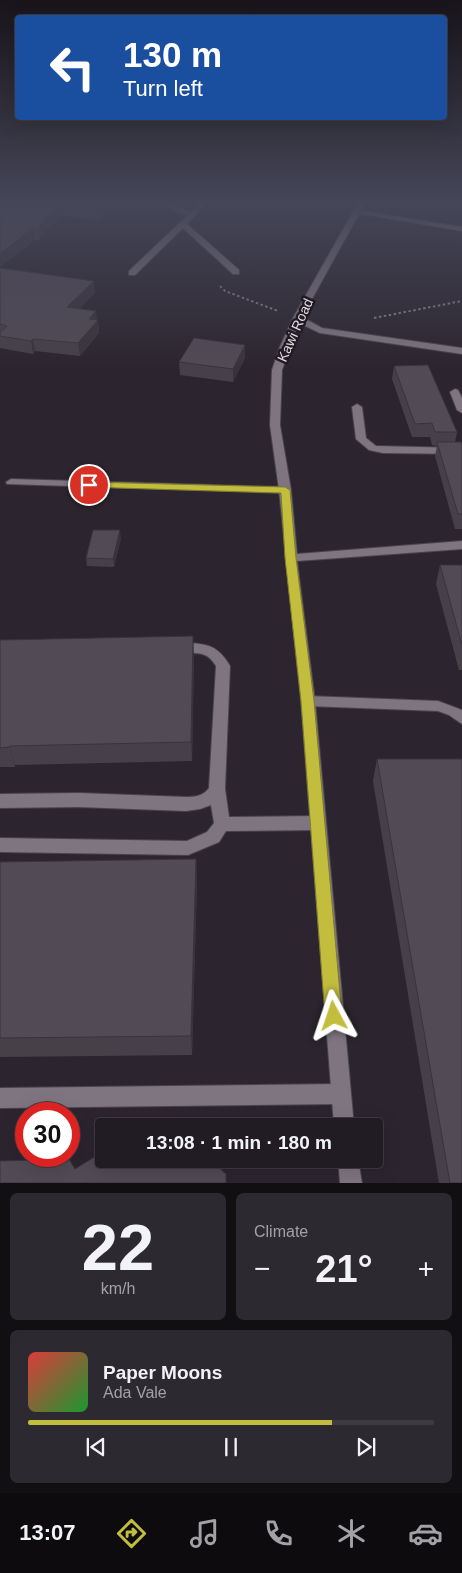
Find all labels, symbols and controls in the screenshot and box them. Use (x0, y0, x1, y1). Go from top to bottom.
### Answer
icon: left (40, 35, 105, 100)
text: 130 m (123, 35, 222, 74)
text: Turn left (123, 76, 203, 101)
street label: Kawi Road (274, 296, 316, 364)
pin (68, 464, 110, 506)
icon: arrive (75, 471, 103, 499)
position arrow (307, 989, 359, 1041)
speed limit sign: 30 (15, 1102, 80, 1167)
text: 13:08 · 1 min · 180 m (146, 1132, 332, 1153)
text: 22 (82, 1211, 154, 1284)
text: Climate (254, 1223, 308, 1240)
text: 21° (315, 1248, 373, 1290)
text: − (254, 1253, 270, 1284)
text: + (418, 1253, 434, 1284)
text: km/h (101, 1280, 135, 1297)
text: Paper Moons (103, 1362, 222, 1383)
text: Ada Vale (103, 1384, 167, 1401)
icon: previous (82, 1433, 110, 1461)
icon: pause (217, 1433, 245, 1461)
icon: next (352, 1433, 380, 1461)
icon: directions (114, 1516, 149, 1551)
icon: music (187, 1516, 222, 1551)
icon: phone (261, 1516, 296, 1551)
icon: climate (334, 1516, 369, 1551)
icon: car (408, 1516, 443, 1551)
text: 13:07 (19, 1520, 76, 1545)

